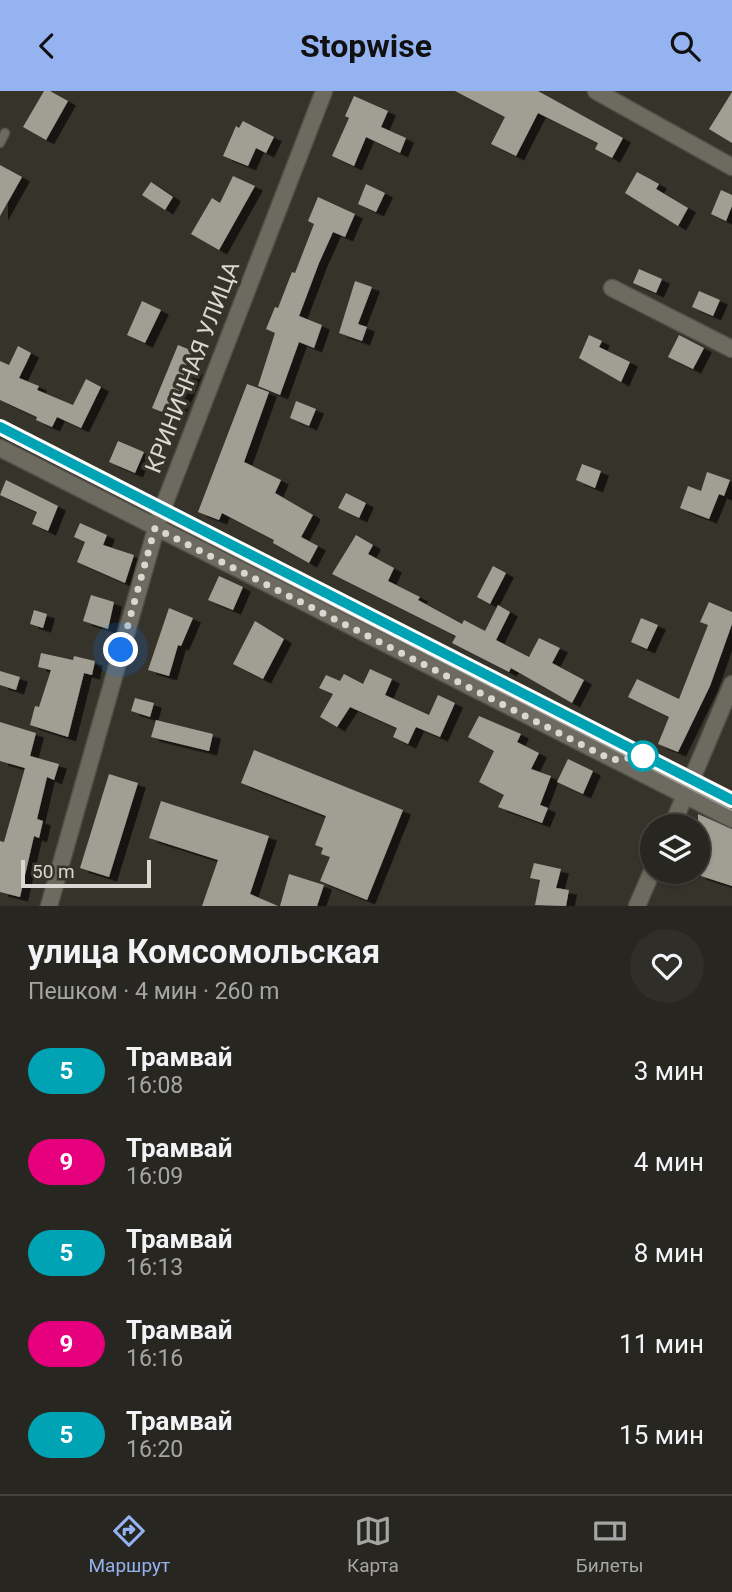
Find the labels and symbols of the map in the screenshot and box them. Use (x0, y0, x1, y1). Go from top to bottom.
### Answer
street label: КРИНИЧНАЯ УЛИЦА (140, 258, 245, 477)
your location (103, 632, 138, 667)
unlabelled marker (628, 741, 658, 771)
scale bar (21, 857, 150, 889)

